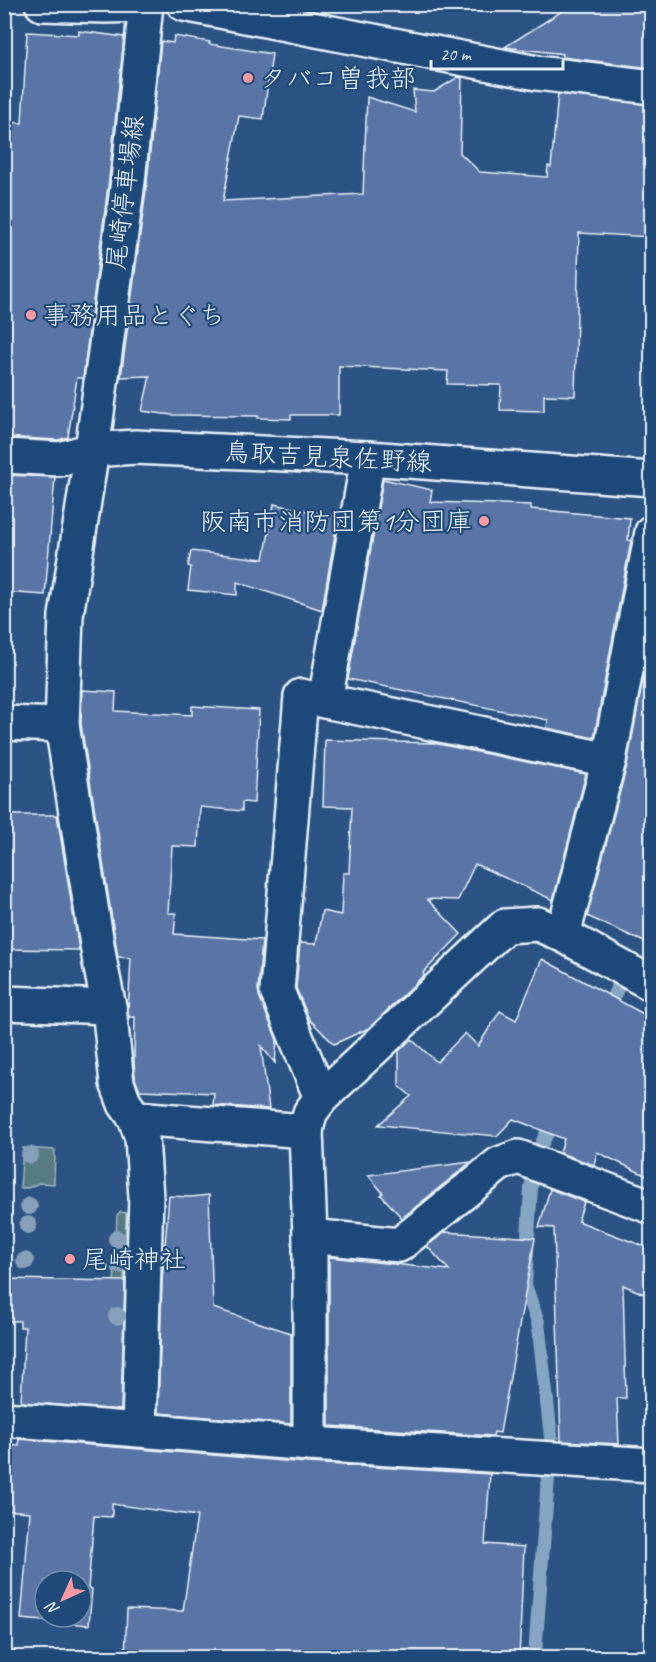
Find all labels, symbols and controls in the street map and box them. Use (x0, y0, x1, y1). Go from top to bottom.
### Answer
scale bar (431, 33, 563, 71)
text: 20 m (440, 43, 473, 65)
place label: タバコ曽我部 (260, 62, 416, 95)
marker: タバコ曽我部 (241, 71, 255, 85)
street label: 尾崎停車場線 (99, 113, 151, 271)
place label: 事務用品とぐち (43, 299, 225, 332)
marker: 事務用品とぐち (24, 308, 38, 322)
street label: 鳥取吉見泉佐野線 (223, 435, 433, 479)
place label: 阪南市消防団第1分団庫 (200, 505, 472, 538)
marker: 阪南市消防団第1分団庫 (477, 514, 491, 528)
place label: 尾崎神社 (82, 1243, 186, 1276)
marker: 尾崎神社 (63, 1252, 77, 1266)
north arrow (33, 1569, 93, 1629)
text: N (40, 1596, 64, 1619)

